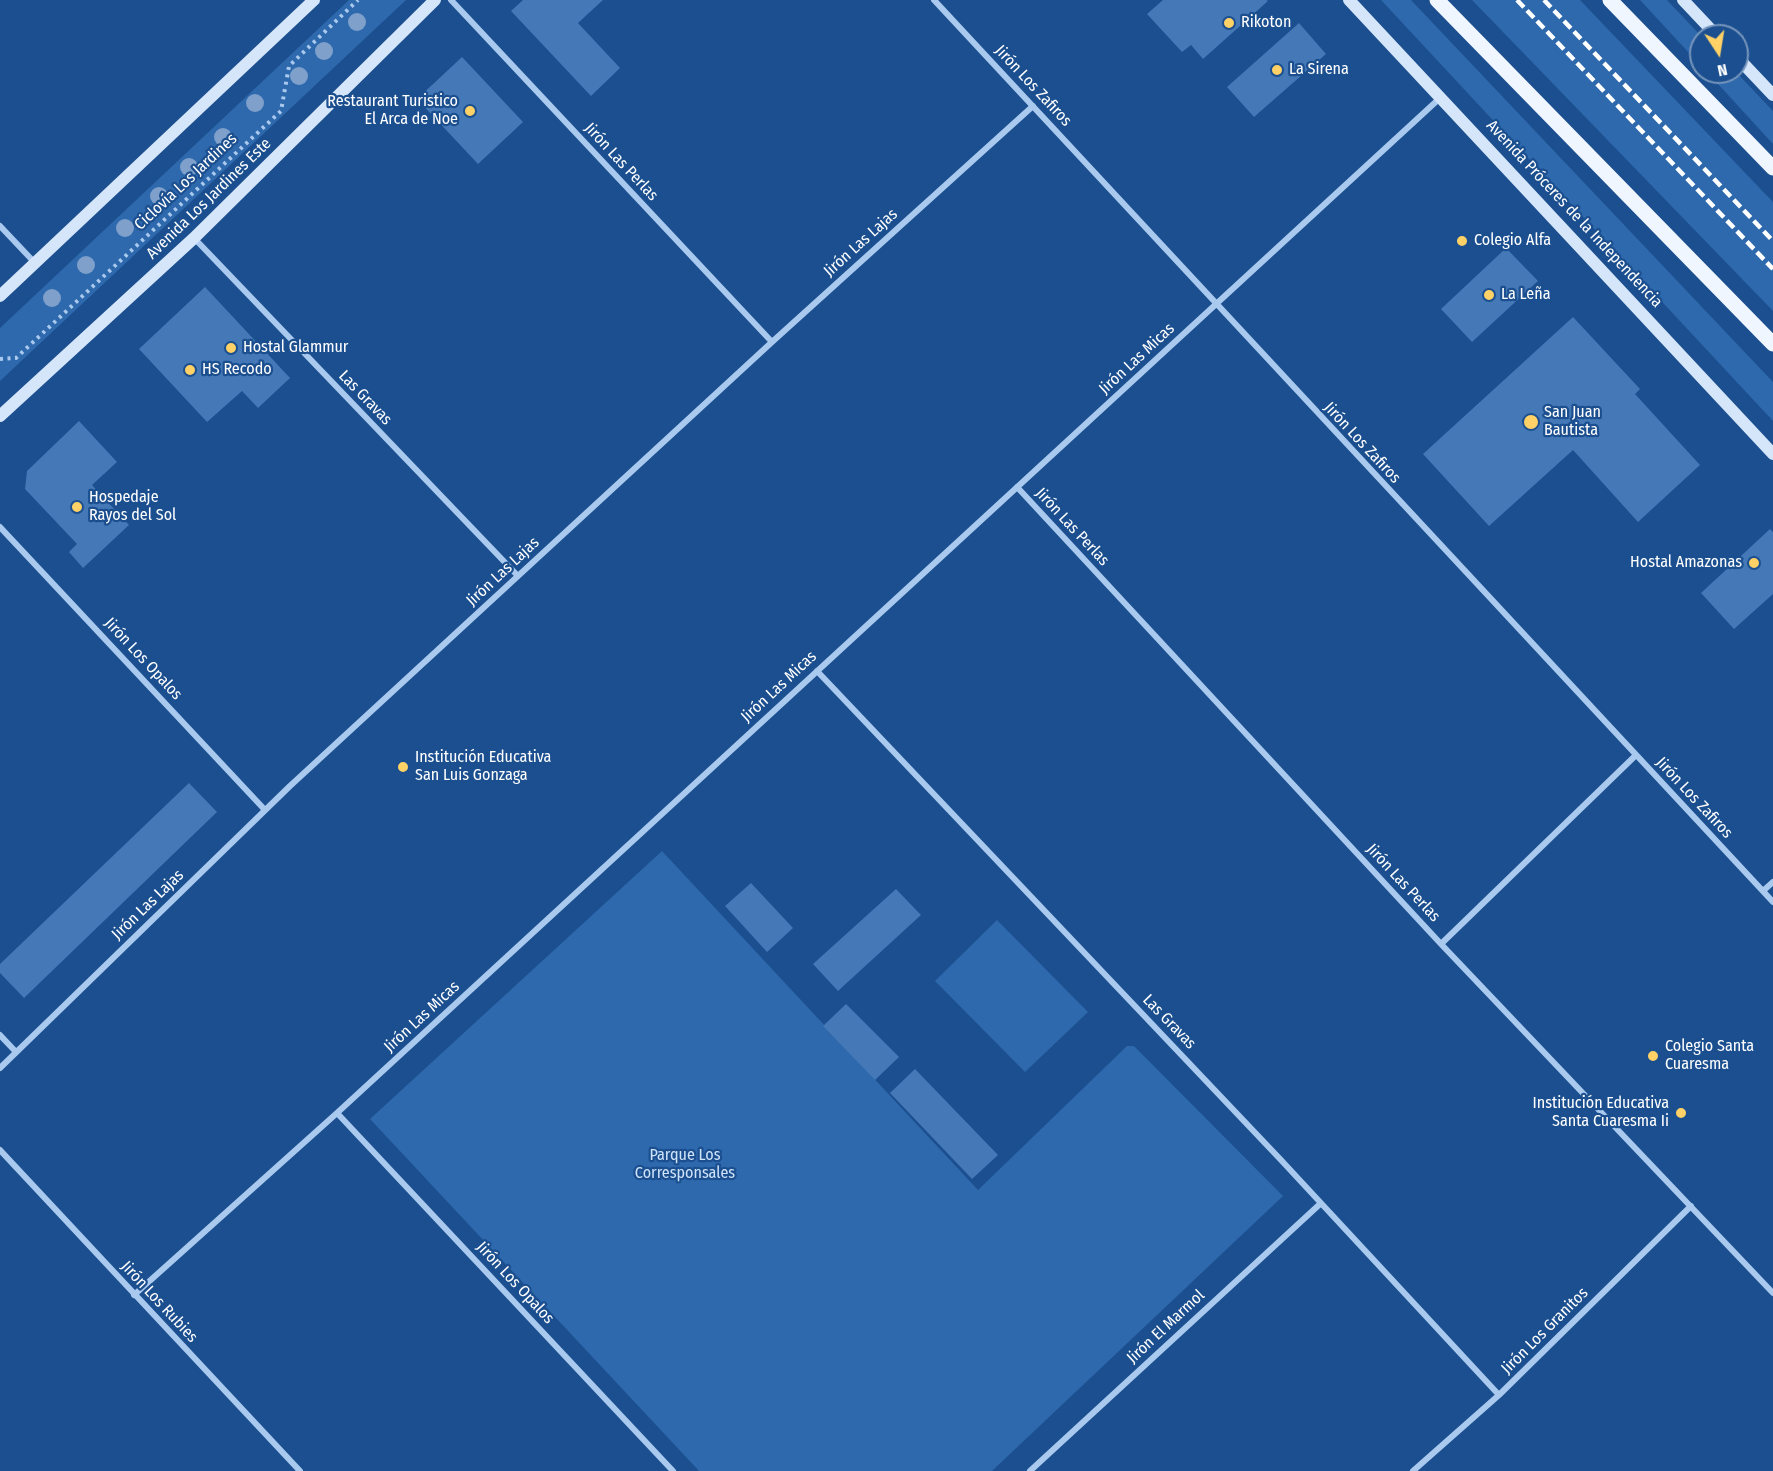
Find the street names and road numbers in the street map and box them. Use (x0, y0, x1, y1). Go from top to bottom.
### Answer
street label: Jirón Los Zafiros (991, 41, 1075, 131)
street label: Avenida Próceres de la Independencia (1482, 116, 1666, 312)
street label: Jirón Las Perlas (580, 119, 662, 205)
street label: Ciclovía Los Jardines (131, 130, 241, 234)
street label: Avenida Los Jardines Este (143, 135, 275, 263)
street label: Jirón Las Lajas (820, 205, 902, 281)
street label: Jirón Las Micas (1095, 319, 1179, 399)
street label: Las Gravas (334, 367, 396, 429)
street label: Jirón Los Zafiros (1320, 398, 1404, 488)
street label: Jirón Las Perlas (1031, 484, 1113, 570)
street label: Jirón Las Lajas (463, 533, 543, 611)
street label: Jirón Los Opalos (100, 614, 186, 704)
street label: Jirón Las Micas (737, 647, 821, 727)
street label: Jirón Los Zafiros (1652, 753, 1736, 843)
street label: Jirón Las Perlas (1362, 840, 1444, 926)
street label: Jirón Las Lajas (108, 866, 188, 944)
street label: Jirón Las Micas (380, 977, 464, 1057)
street label: Las Gravas (1138, 991, 1200, 1053)
street label: Jirón Los Opalos (472, 1238, 558, 1328)
street label: Jirón Los Rubies (116, 1257, 202, 1347)
street label: Jirón Los Granitos (1498, 1284, 1592, 1378)
street label: Jirón El Marmol (1123, 1286, 1209, 1368)

